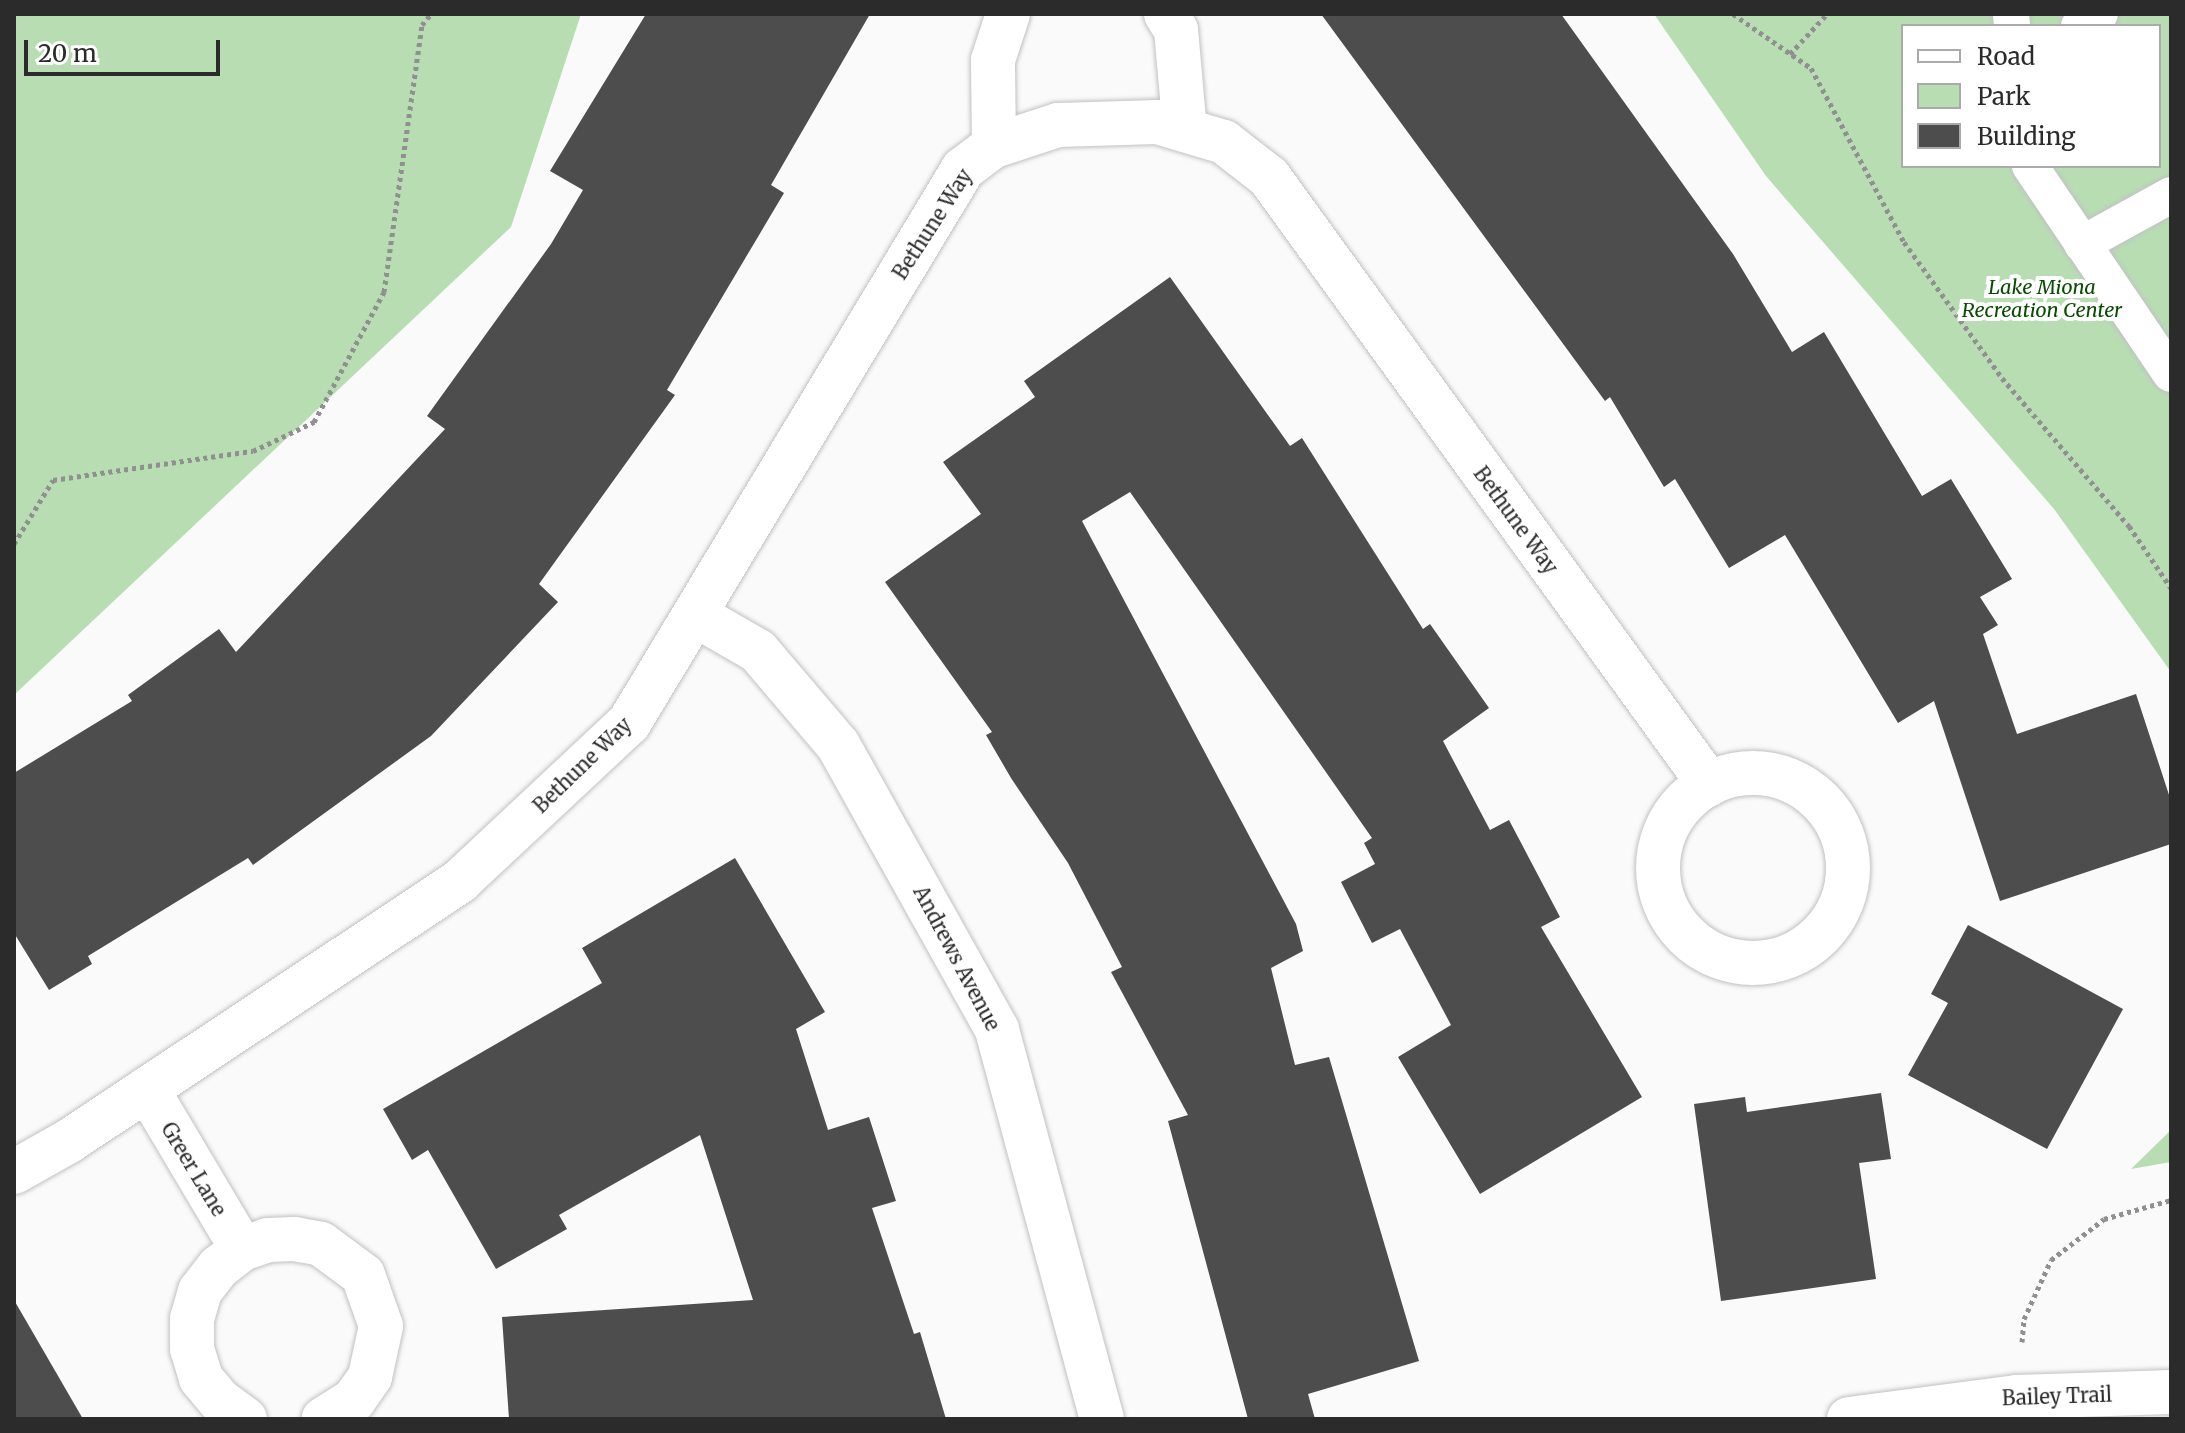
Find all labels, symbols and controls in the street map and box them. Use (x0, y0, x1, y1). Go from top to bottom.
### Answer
scale bar (28, 24, 224, 74)
legend (1901, 24, 2161, 168)
text: 20 m (38, 38, 97, 69)
text: Road (1977, 41, 2035, 72)
text: Park (1977, 81, 2030, 112)
text: Building (1977, 121, 2076, 152)
street label: Bethune Way (887, 164, 977, 284)
park label: Lake Miona Recreation Center (1962, 275, 2122, 322)
street label: Bethune Way (1469, 462, 1563, 578)
street label: Bethune Way (528, 712, 636, 818)
street label: Andrews Avenue (909, 882, 1005, 1034)
street label: Greer Lane (157, 1118, 231, 1220)
street label: Bailey Trail (2001, 1382, 2113, 1410)

